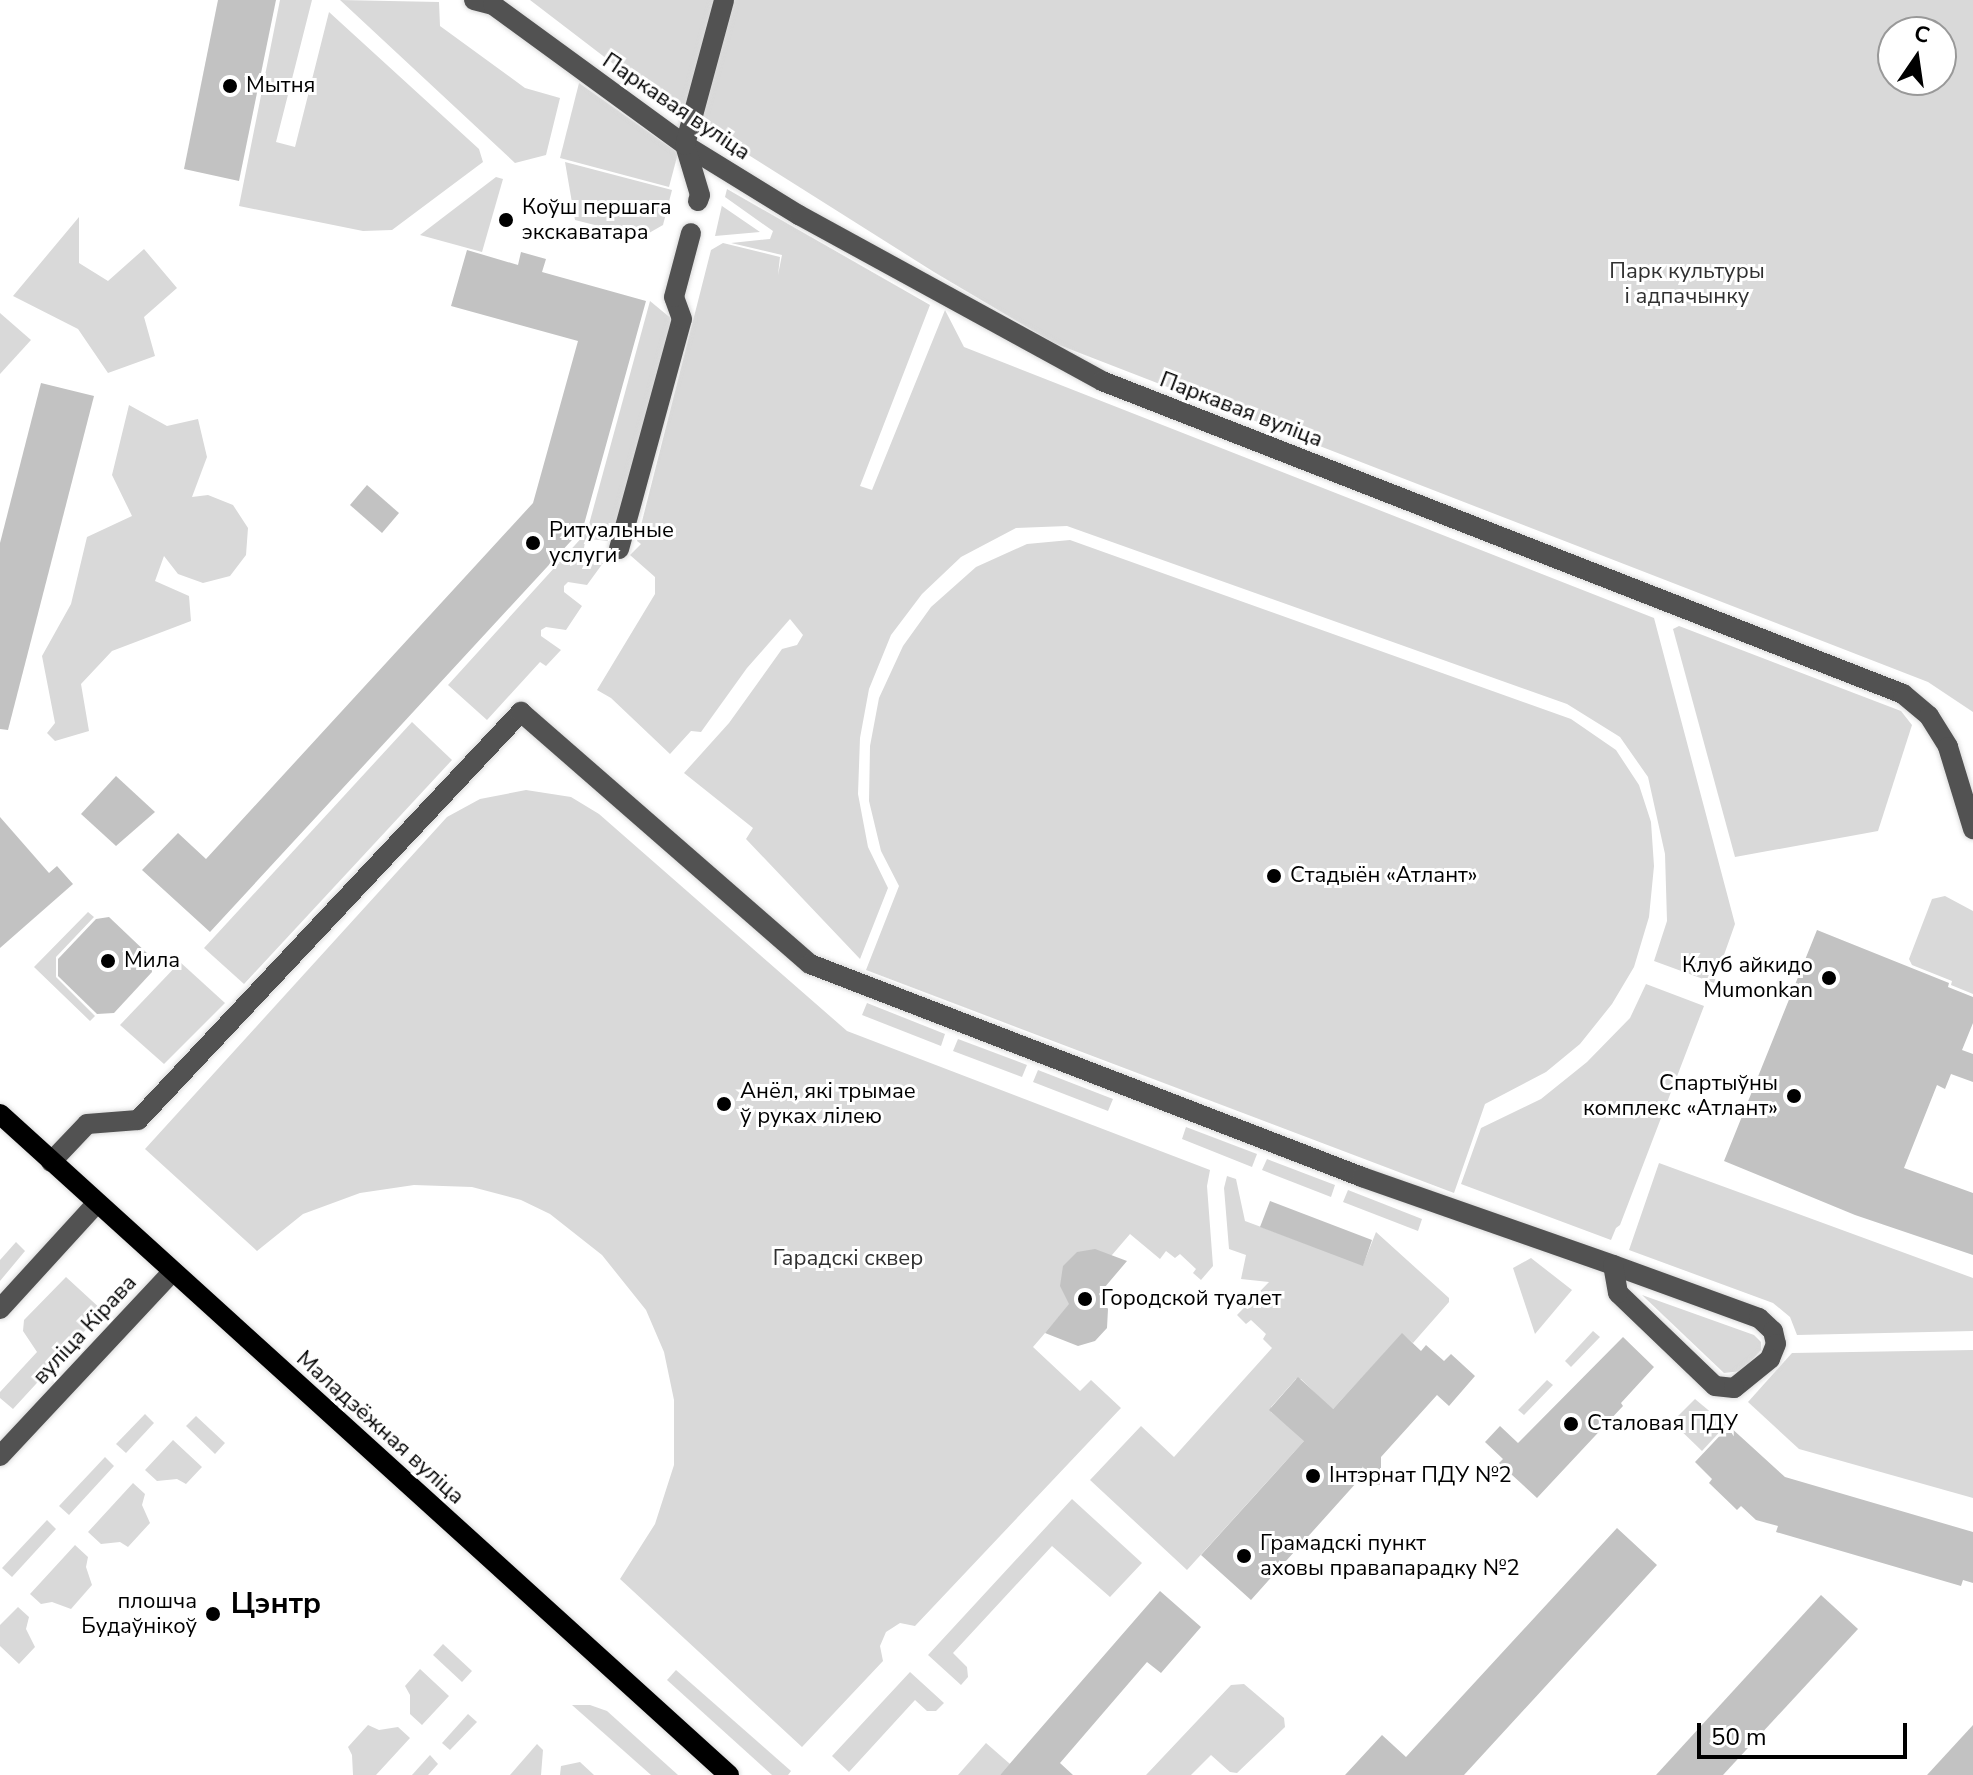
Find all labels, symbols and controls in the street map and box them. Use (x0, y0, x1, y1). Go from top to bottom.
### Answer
north arrow (1877, 16, 1957, 96)
text: С (1911, 18, 1933, 51)
street label: Паркавая вуліца (597, 48, 755, 166)
place label: Мытня (246, 73, 315, 99)
marker: Мытня (221, 77, 239, 95)
place label: Коўш першага экскаватара (522, 194, 672, 246)
marker: Коўш першага экскаватара (497, 211, 515, 229)
park label: Парк культуры і адпачынку (1609, 258, 1765, 310)
street label: Паркавая вуліца (1156, 367, 1326, 453)
place label: Ритуальные услуги (549, 517, 674, 568)
marker: Ритуальные услуги (524, 534, 542, 552)
place label: Стадыён «Атлант» (1290, 863, 1478, 889)
marker: Стадыён «Атлант» (1265, 867, 1283, 885)
place label: Мила (124, 948, 180, 974)
marker: Мила (99, 952, 117, 970)
place label: Клуб айкидо Mumonkan (1682, 952, 1813, 1004)
marker: Клуб айкидо Mumonkan (1820, 969, 1838, 987)
place label: Спартыўны комплекс «Атлант» (1583, 1070, 1778, 1122)
place label: Анёл, які трымае ў руках лілею (740, 1078, 916, 1130)
marker: Спартыўны комплекс «Атлант» (1785, 1087, 1803, 1105)
marker: Анёл, які трымае ў руках лілею (715, 1095, 733, 1113)
park label: Гарадскі сквер (773, 1246, 923, 1272)
street label: вуліца Кірава (28, 1270, 142, 1390)
place label: Городской туалет (1101, 1286, 1282, 1312)
marker: Городской туалет (1076, 1290, 1094, 1308)
street label: Маладзёжная вуліца (291, 1346, 469, 1510)
place label: Сталовая ПДУ (1587, 1411, 1738, 1437)
marker: Сталовая ПДУ (1562, 1415, 1580, 1433)
place label: Інтэрнат ПДУ №2 (1329, 1463, 1512, 1489)
marker: Інтэрнат ПДУ №2 (1304, 1467, 1322, 1485)
place label: Грамадскі пункт аховы правапарадку №2 (1260, 1530, 1520, 1582)
marker: Грамадскі пункт аховы правапарадку №2 (1235, 1547, 1253, 1565)
district label: Цэнтр (231, 1586, 321, 1622)
place label: плошча Будаўнікоў (81, 1588, 197, 1640)
marker: плошча Будаўнікоў (204, 1605, 222, 1623)
scale bar (1701, 1707, 1911, 1757)
text: 50 m (1711, 1721, 1767, 1753)

